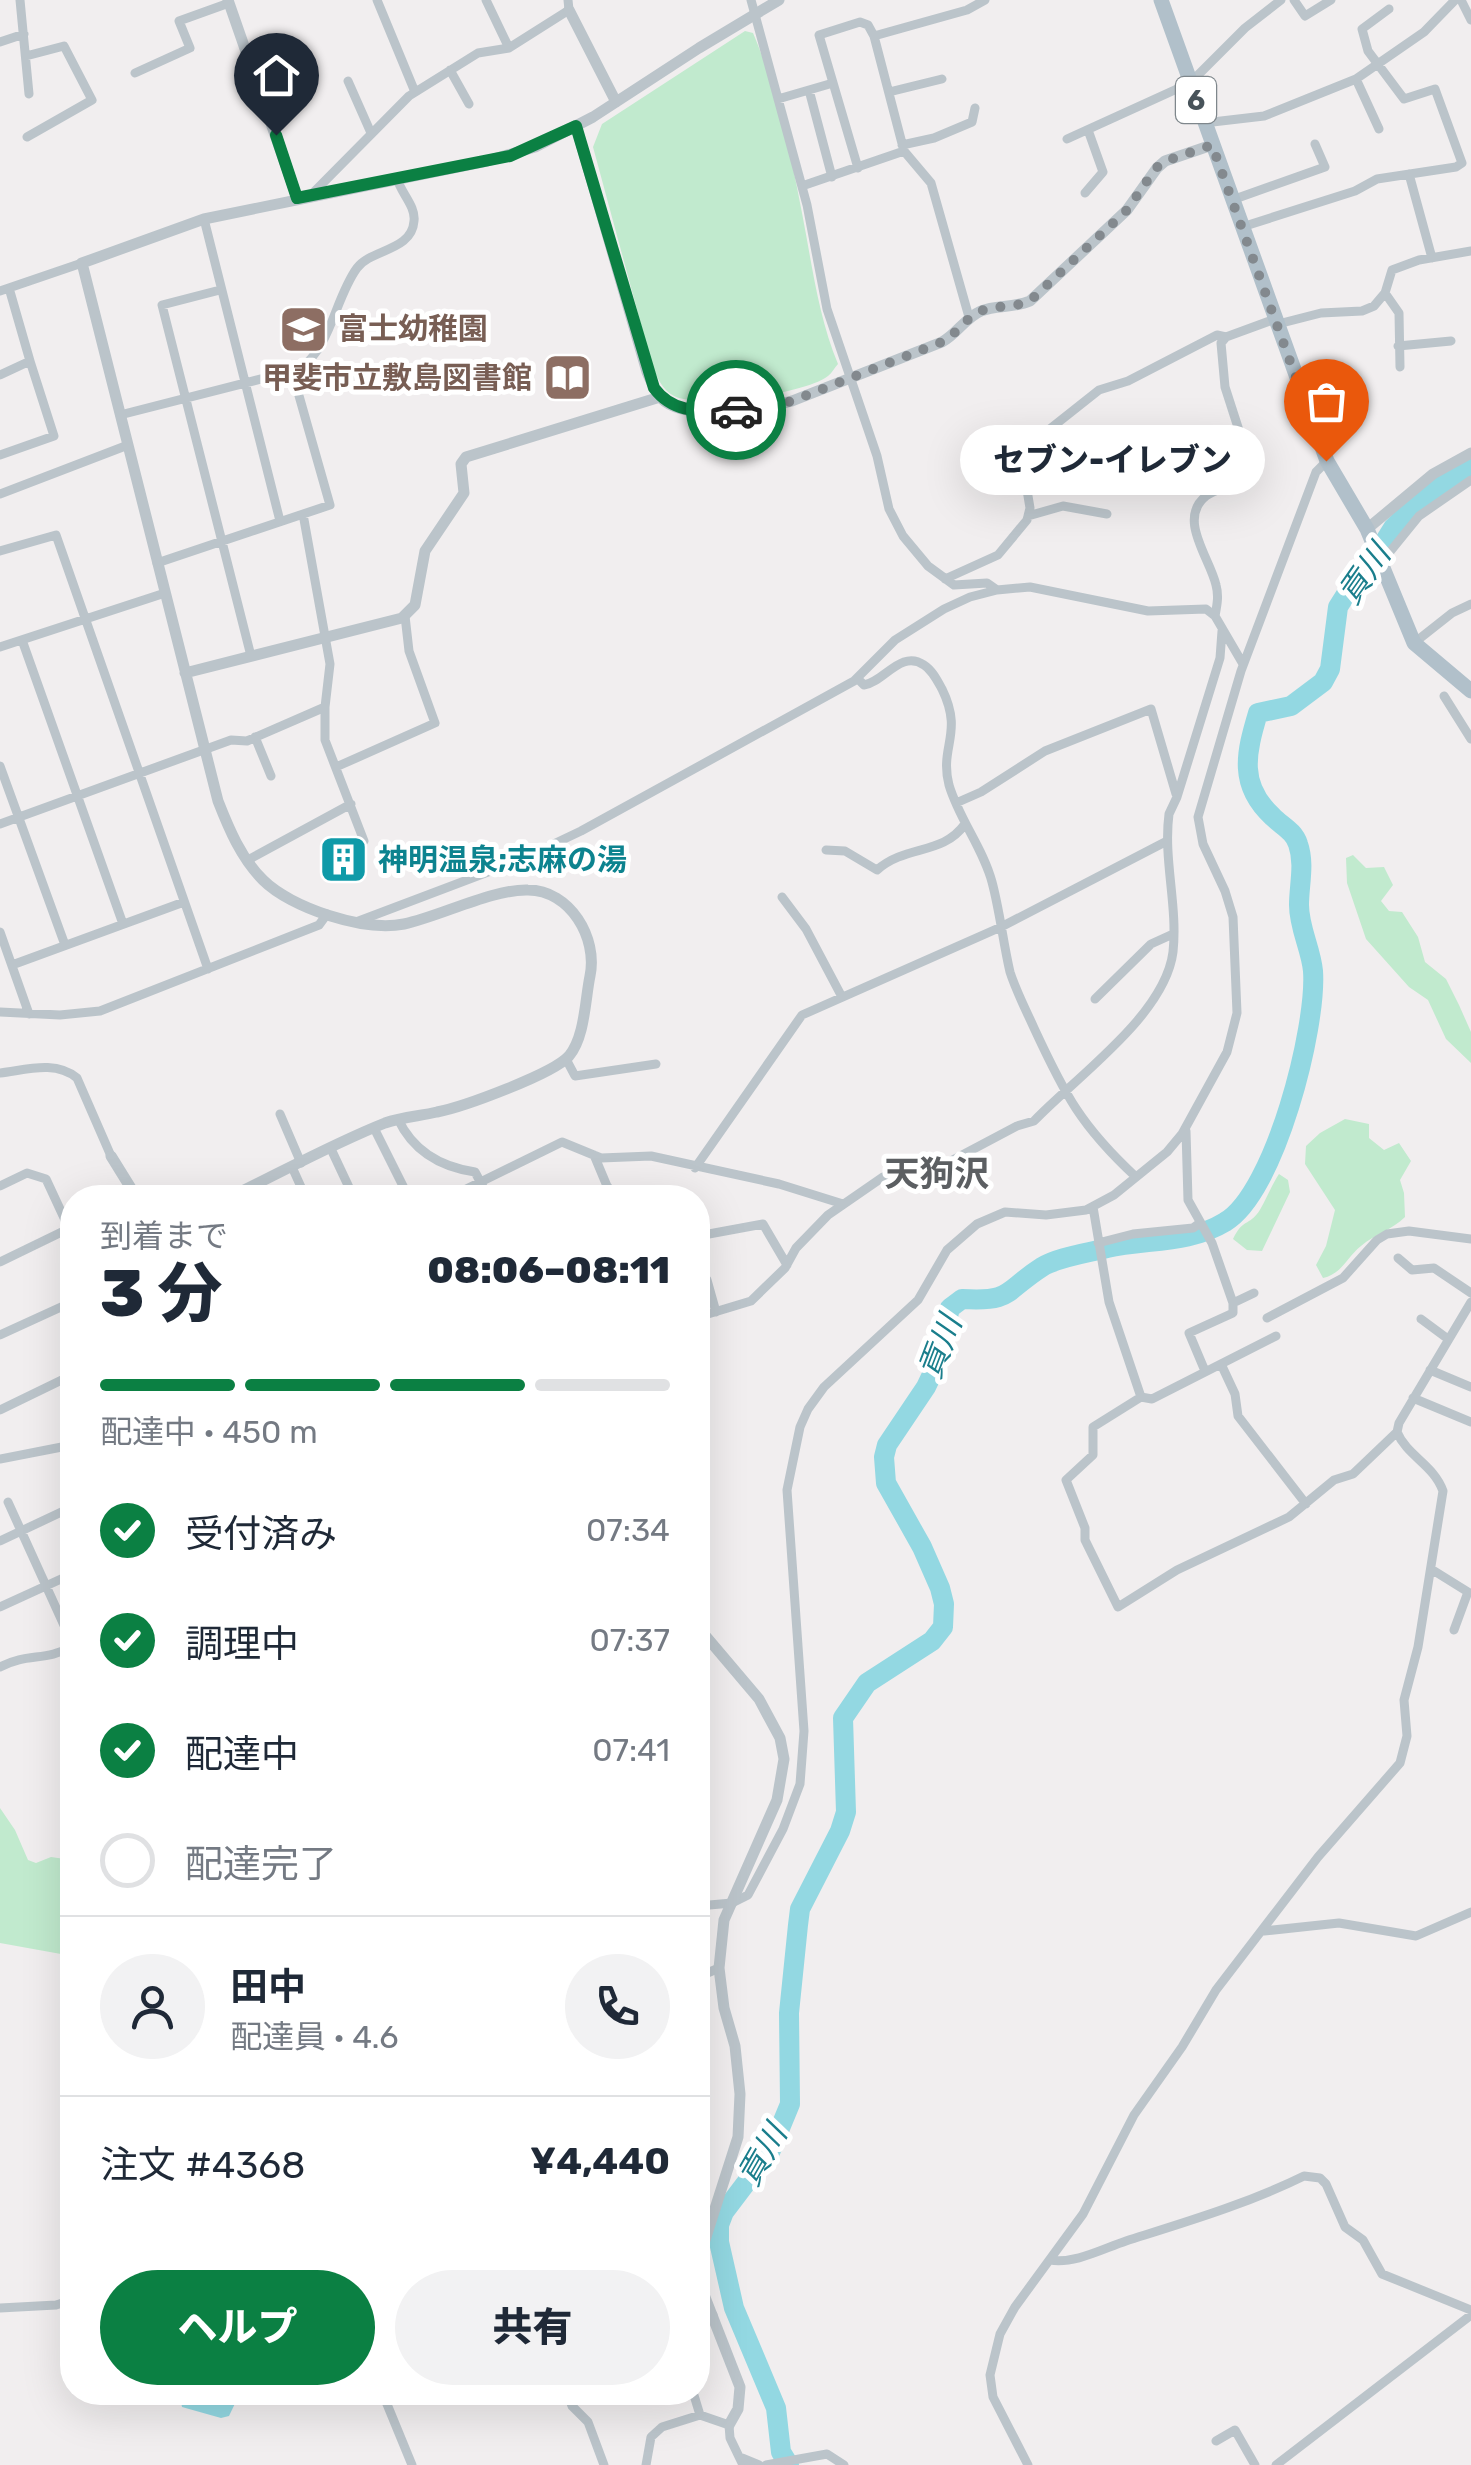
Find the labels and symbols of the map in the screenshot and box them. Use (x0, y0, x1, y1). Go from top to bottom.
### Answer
pin (234, 33, 319, 136)
road number: 6 (1176, 77, 1216, 123)
school or university icon: 富士幼稚園 (277, 303, 329, 355)
place label: 富士幼稚園 (338, 311, 488, 347)
library icon: 甲斐市立敷島図書館 (541, 352, 593, 404)
pin (1284, 359, 1369, 462)
place label: 甲斐市立敷島図書館 (262, 360, 532, 396)
courier (686, 360, 786, 460)
callout: セブン-イレブン (961, 426, 1266, 496)
water label: 貢川 (1330, 534, 1400, 611)
building icon: 神明温泉;志麻の湯 (317, 834, 369, 886)
place label: 神明温泉;志麻の湯 (378, 842, 627, 878)
district label: 天狗沢 (884, 1153, 990, 1195)
water label: 貢川 (911, 1308, 970, 1384)
water label: 貢川 (730, 2115, 796, 2192)

